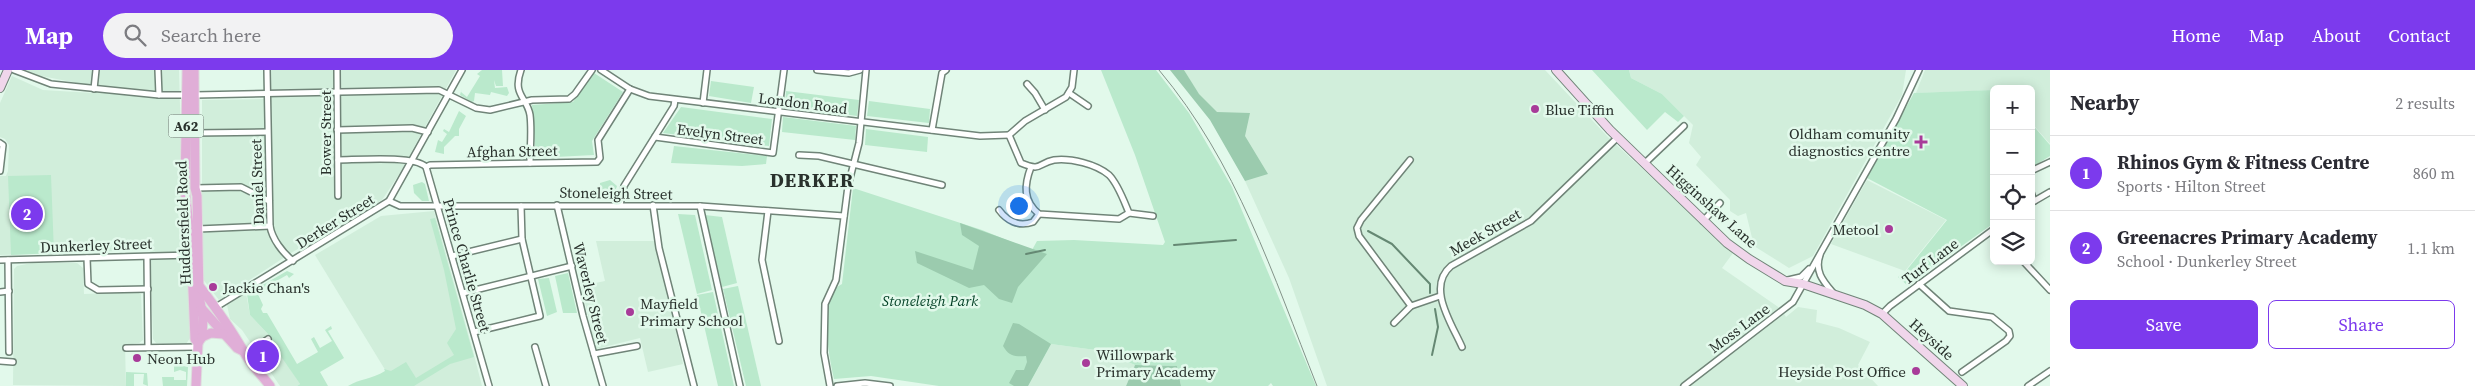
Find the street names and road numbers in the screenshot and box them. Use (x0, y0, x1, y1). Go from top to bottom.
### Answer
street label: London Road (757, 87, 849, 119)
street label: Bower Street (315, 90, 336, 176)
road number: A62 (168, 114, 204, 138)
street label: Evelyn Street (676, 118, 765, 150)
street label: Daniel Street (245, 139, 269, 225)
street label: Afghan Street (466, 140, 558, 162)
street label: Higginshaw Lane (1662, 159, 1762, 253)
street label: Huddersfield Road (170, 160, 196, 286)
street label: Stoneleigh Street (559, 182, 673, 204)
street label: Derker Street (292, 189, 378, 253)
street label: Prince Charlie Street (438, 196, 496, 334)
street label: Meek Street (1446, 203, 1525, 261)
street label: Dunkerley Street (40, 233, 153, 257)
street label: Turf Lane (1897, 233, 1963, 289)
street label: Waverley Street (568, 240, 614, 346)
street label: Moss Lane (1704, 298, 1774, 358)
street label: Heyside (1905, 313, 1959, 365)

